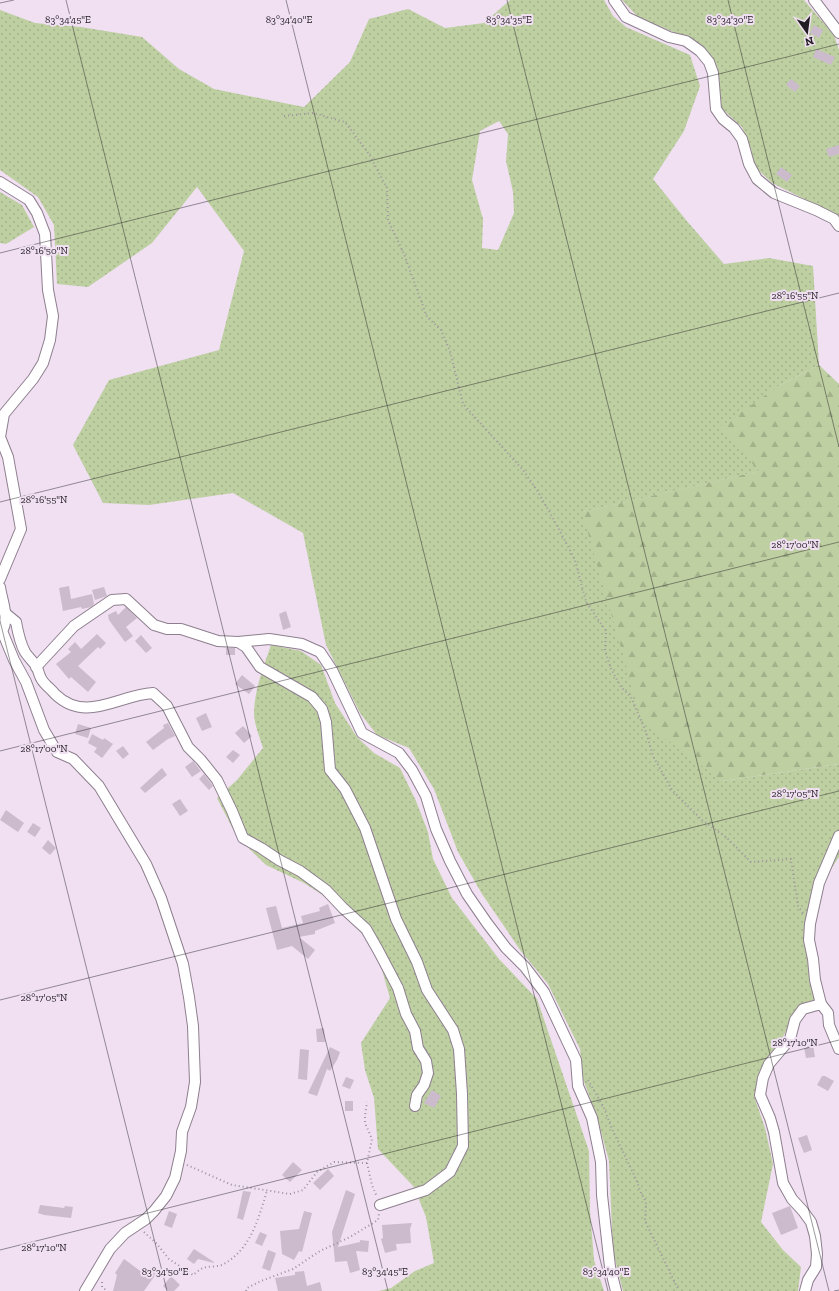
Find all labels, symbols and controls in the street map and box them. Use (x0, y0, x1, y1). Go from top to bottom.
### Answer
north arrow (787, 12, 827, 52)
text: 83°34'45"E (45, 14, 91, 26)
text: 83°34'40"E (266, 14, 312, 26)
text: 83°34'35"E (486, 14, 532, 26)
text: 83°34'30"E (707, 14, 753, 26)
text: N (803, 34, 815, 49)
text: 28°16'50"N (20, 245, 68, 257)
text: 28°16'55"N (772, 290, 819, 302)
text: 28°16'55"N (21, 494, 68, 506)
text: 28°17'00"N (771, 539, 819, 551)
text: 28°17'00"N (20, 743, 68, 755)
text: 28°17'05"N (772, 788, 819, 800)
text: 28°17'05"N (21, 992, 68, 1004)
text: 28°17'10"N (772, 1037, 818, 1049)
text: 28°17'10"N (21, 1242, 67, 1254)
text: 83°34'50"E (142, 1266, 188, 1278)
text: 83°34'45"E (362, 1266, 408, 1278)
text: 83°34'40"E (583, 1266, 629, 1278)

